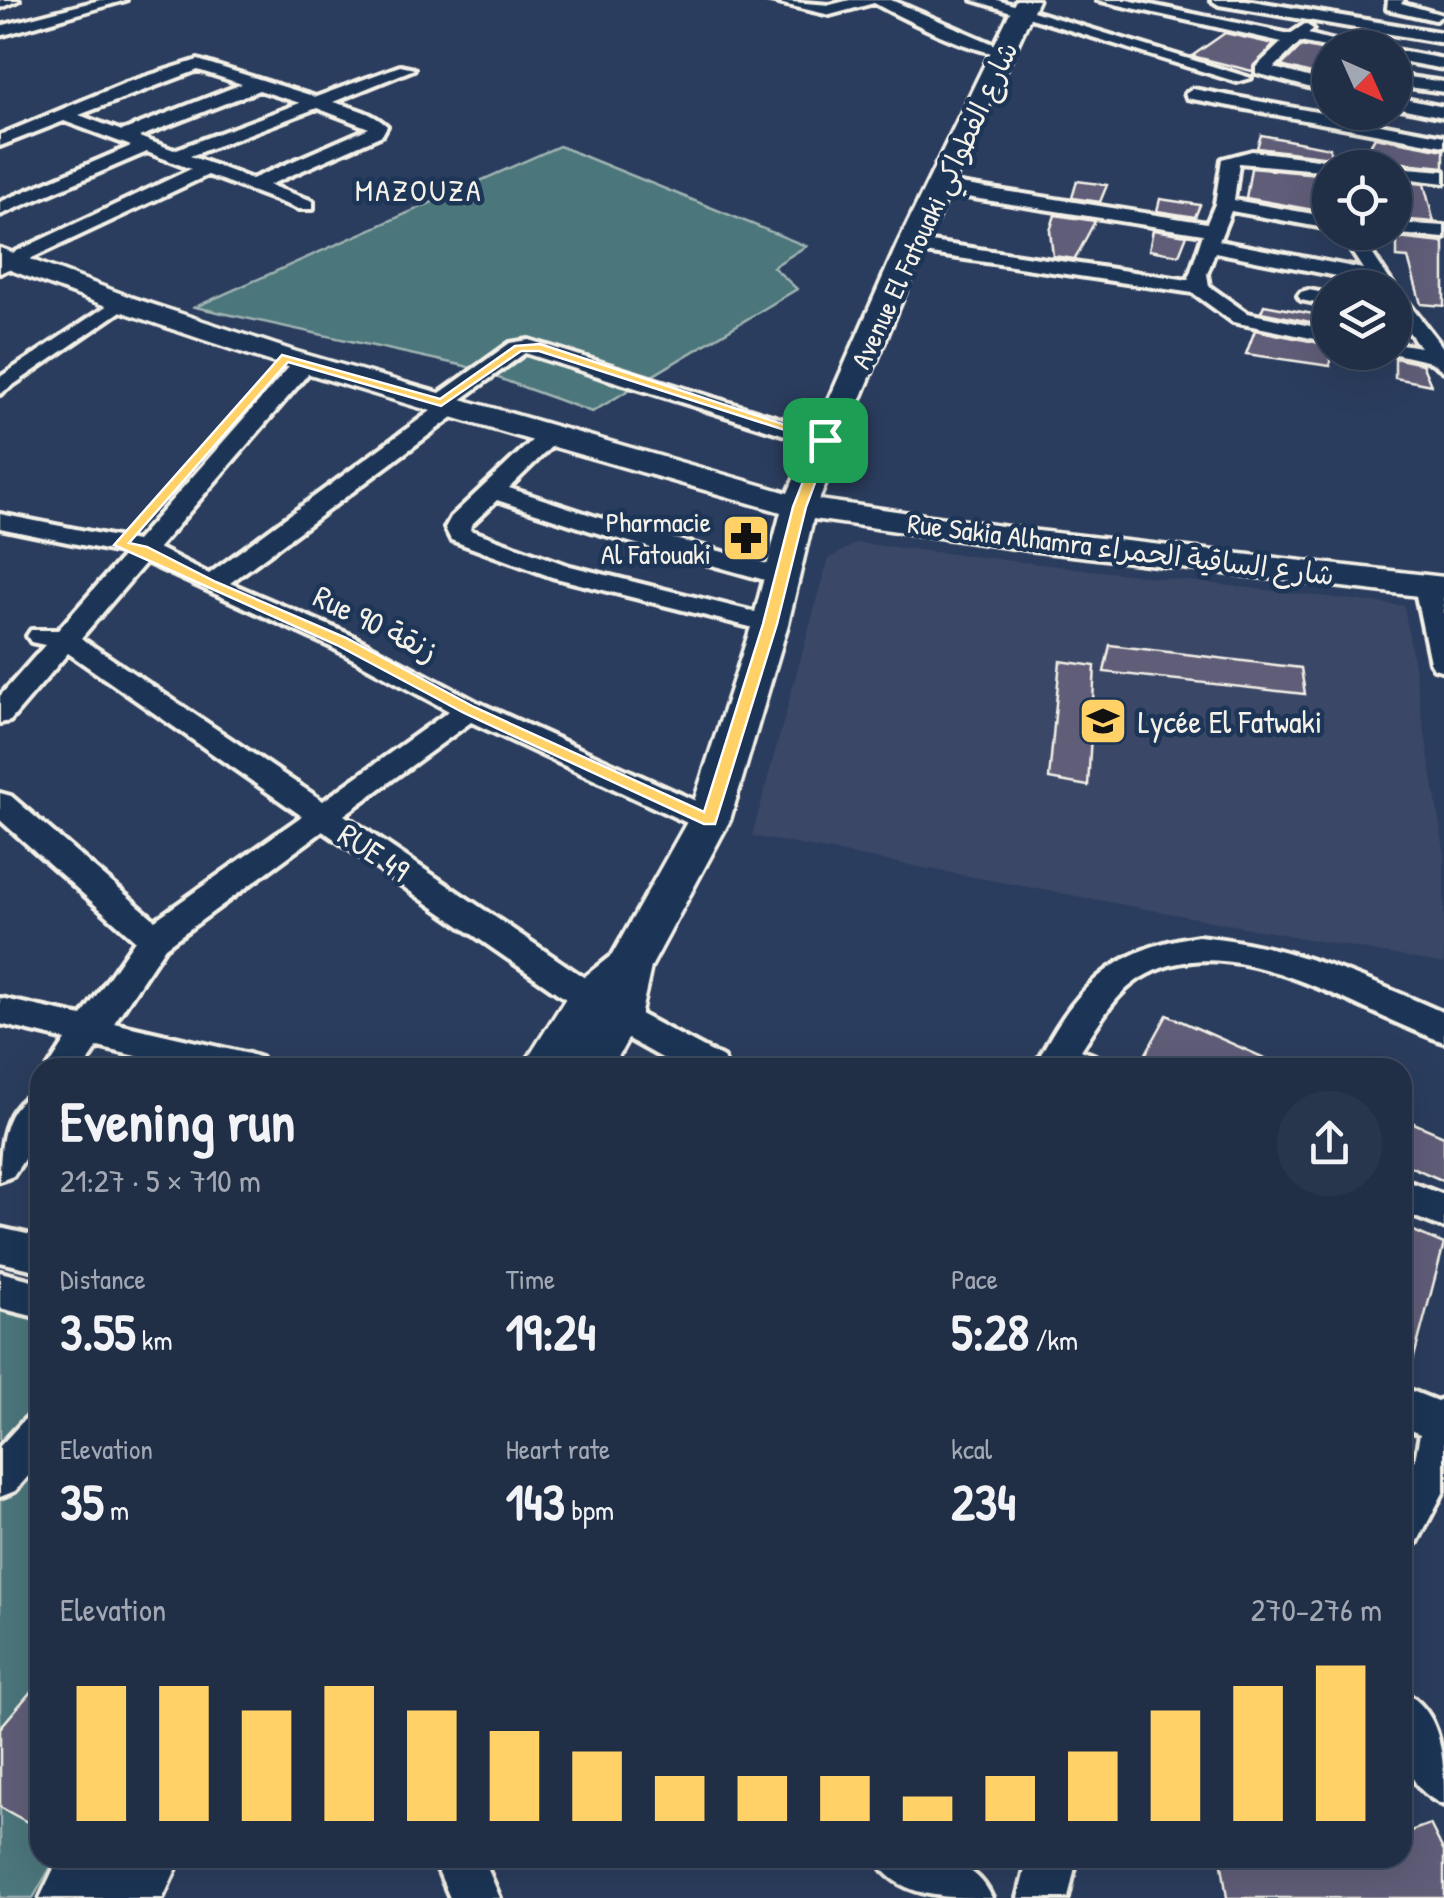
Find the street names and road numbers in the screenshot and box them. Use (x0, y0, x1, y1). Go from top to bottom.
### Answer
street label: Avenue El Fatouaki شارع الفطواكي (841, 35, 1032, 377)
street label: Rue Sakia Alhamra شارع الساقية الحمراء (906, 504, 1336, 595)
street label: Rue 90 زنقة (307, 574, 445, 672)
street label: RUE 49 (330, 813, 418, 891)

